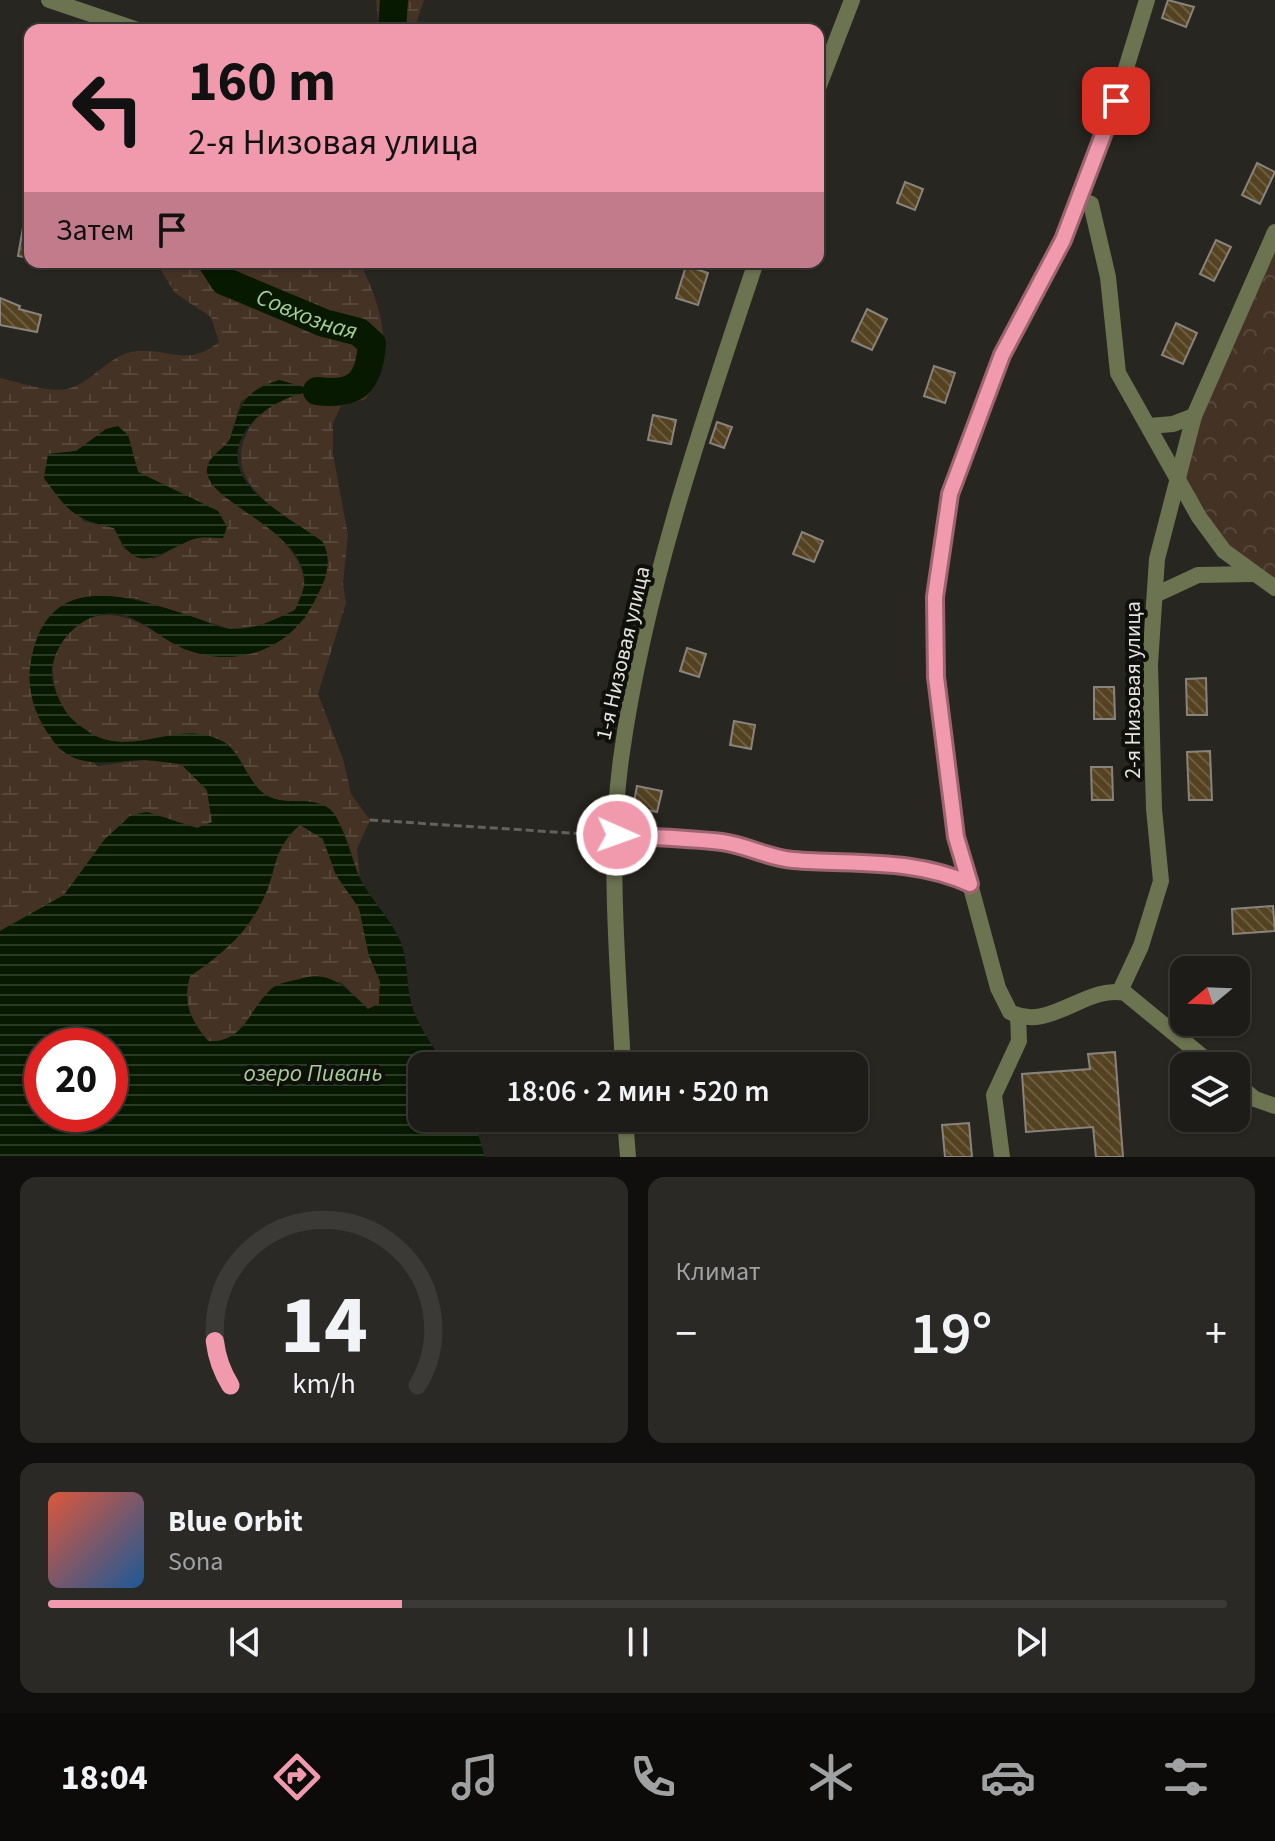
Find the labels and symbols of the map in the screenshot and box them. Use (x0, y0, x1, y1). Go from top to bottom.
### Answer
pin (1082, 67, 1150, 135)
water label: Совхозная (251, 279, 361, 349)
street label: 1-я Низовая улица (587, 563, 659, 743)
street label: 2-я Низовая улица (1117, 601, 1149, 779)
position arrow (575, 793, 659, 877)
north arrow (1170, 956, 1250, 1036)
speed limit sign: 20 (24, 1028, 128, 1132)
water label: озеро Пивань (244, 1056, 382, 1091)

